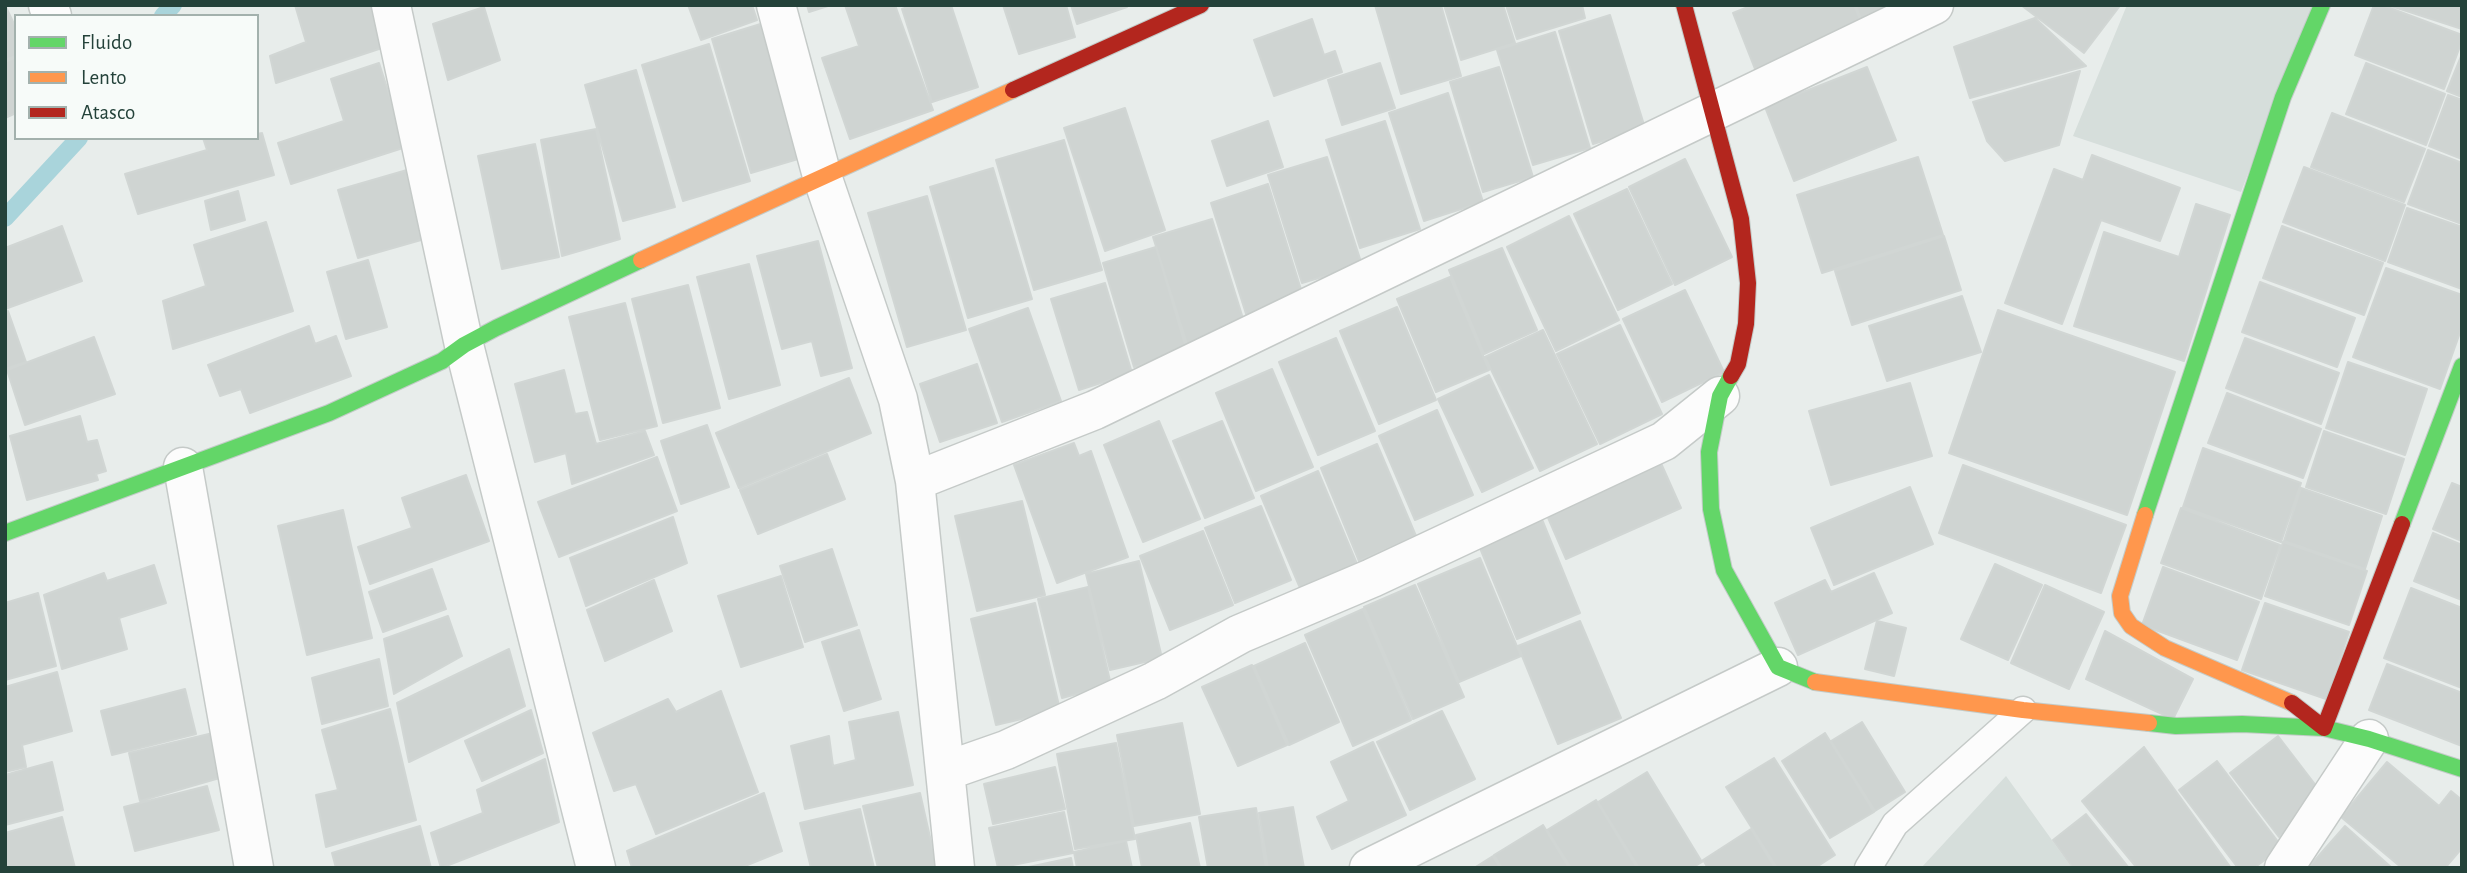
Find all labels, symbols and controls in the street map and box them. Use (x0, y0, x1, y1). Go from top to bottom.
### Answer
legend (14, 14, 259, 140)
text: Fluido (81, 32, 132, 53)
text: Lento (81, 67, 127, 88)
text: Atasco (81, 102, 135, 123)

